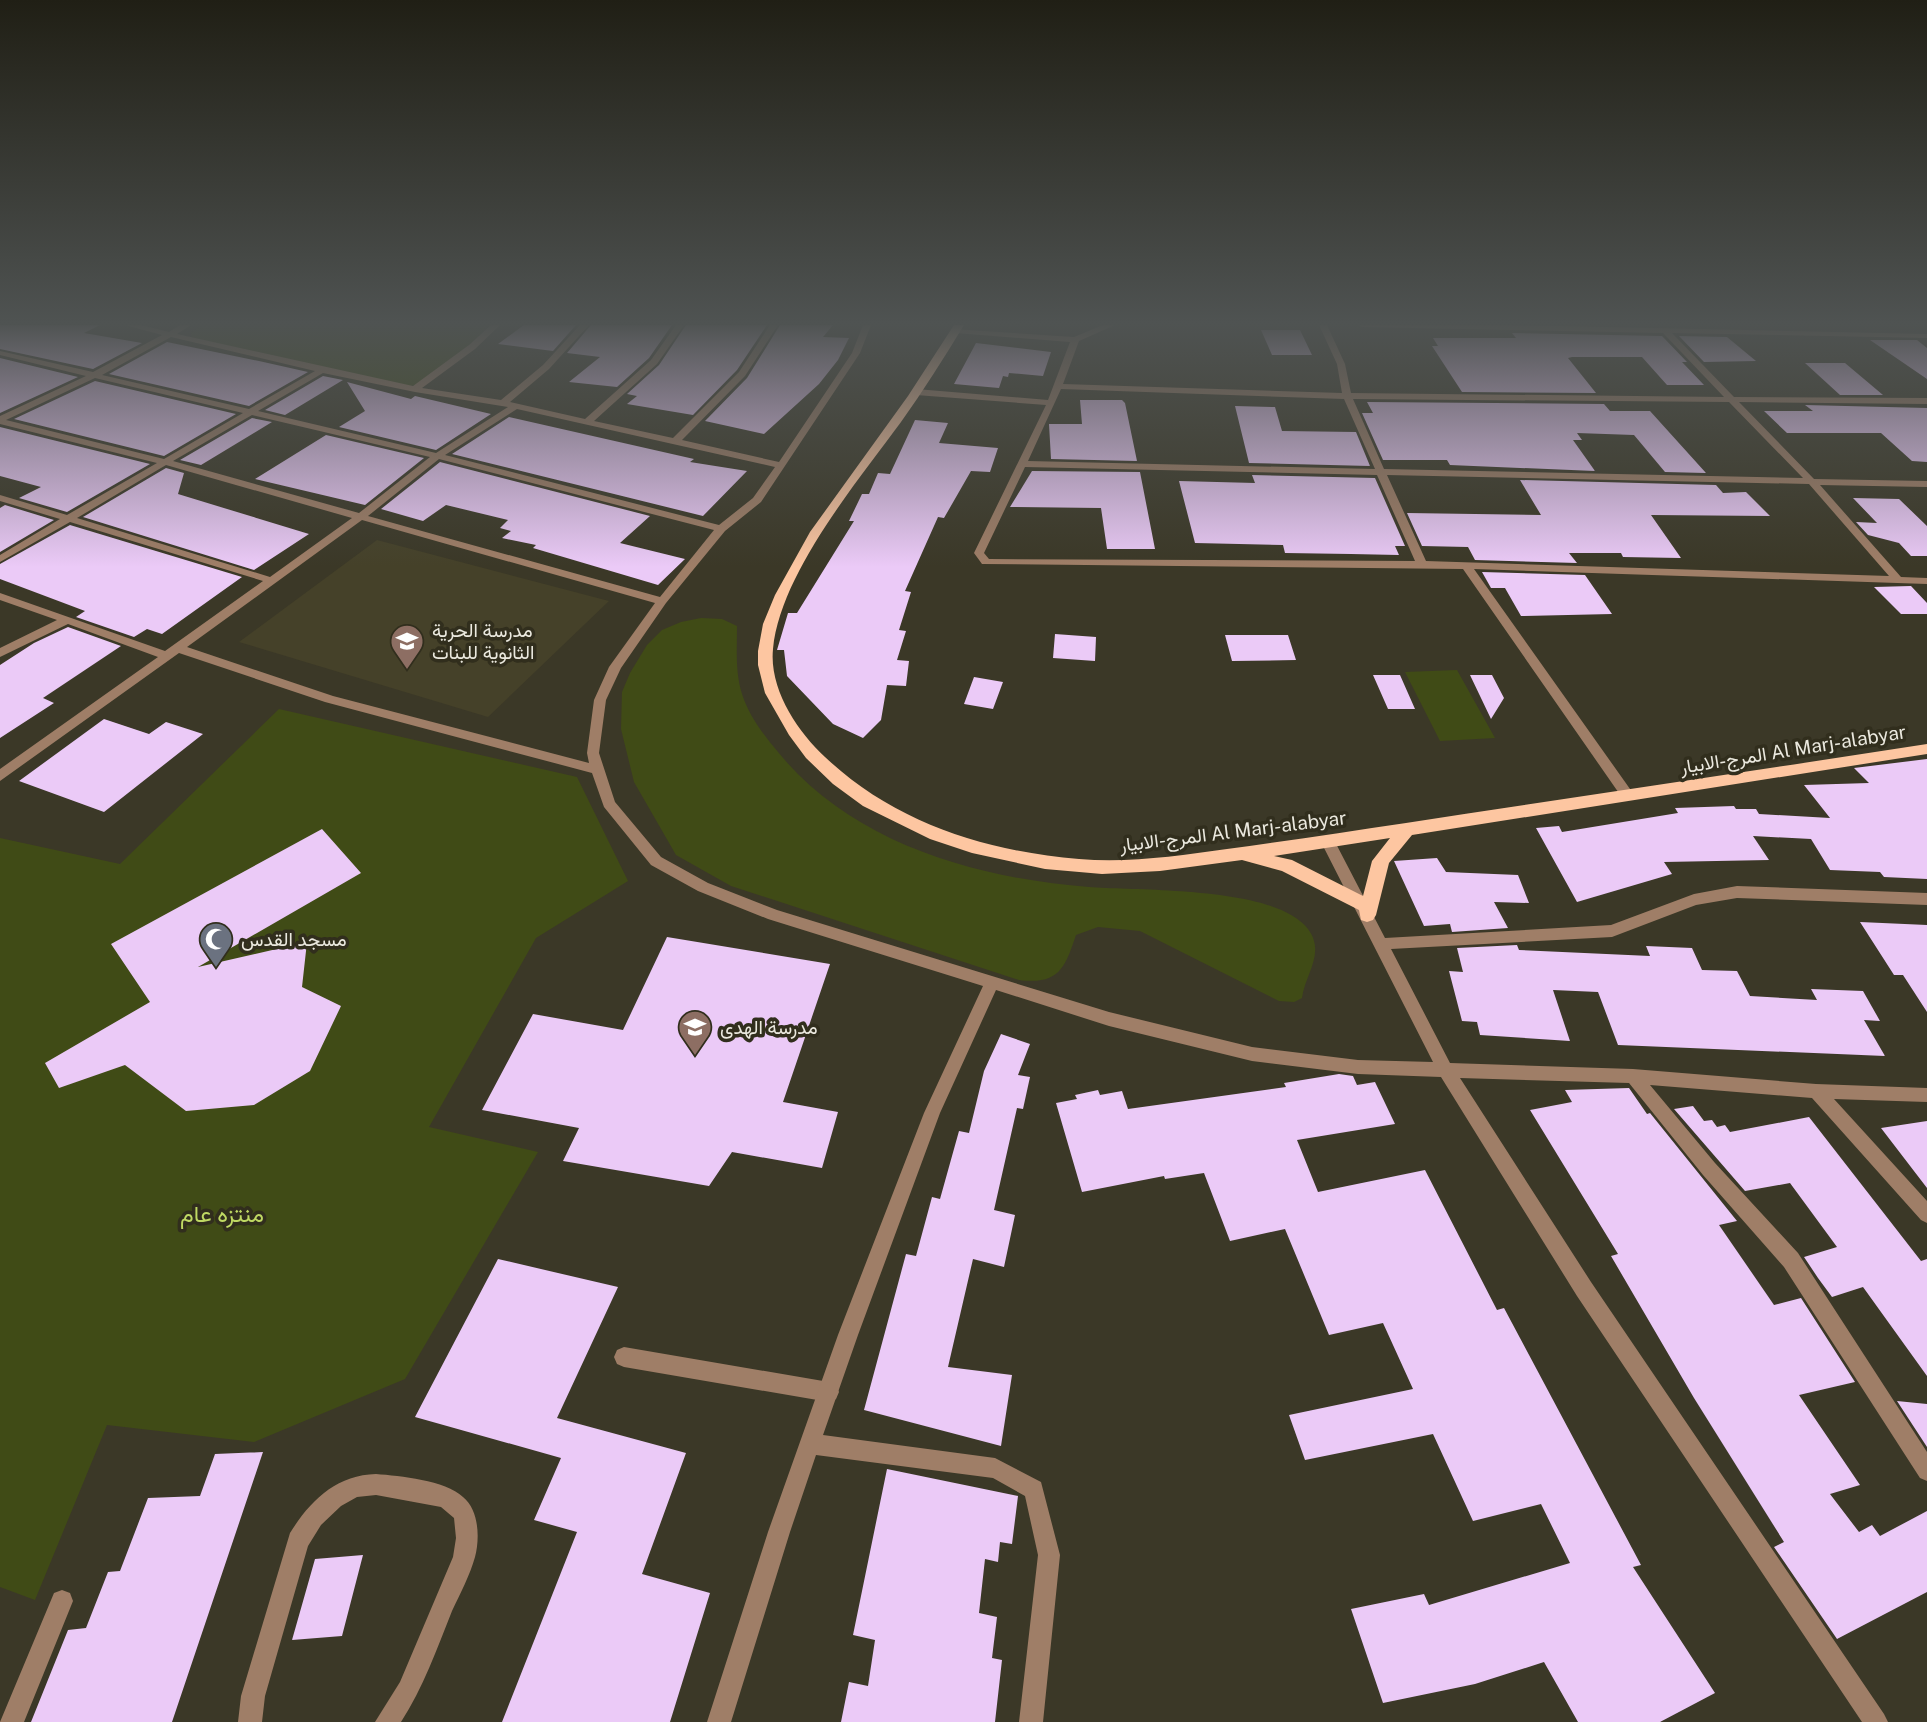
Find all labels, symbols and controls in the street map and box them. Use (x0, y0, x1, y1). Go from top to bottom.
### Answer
place label: مدرسة الحرية الثانوية للبنات (432, 619, 534, 664)
school or university icon: مدرسة الحرية الثانوية للبنات (388, 622, 426, 671)
street label: المرج-الابيار Al Marj-alabyar (1678, 720, 1908, 780)
street label: المرج-الابيار Al Marj-alabyar (1117, 806, 1348, 858)
mosque icon: مسجد القدس (197, 920, 235, 969)
place label: مسجد القدس (241, 928, 347, 951)
school or university icon: مدرسة الهدى (676, 1008, 714, 1057)
place label: مدرسة الهدى (720, 1016, 818, 1039)
park label: منتزه عام (180, 1200, 264, 1229)

